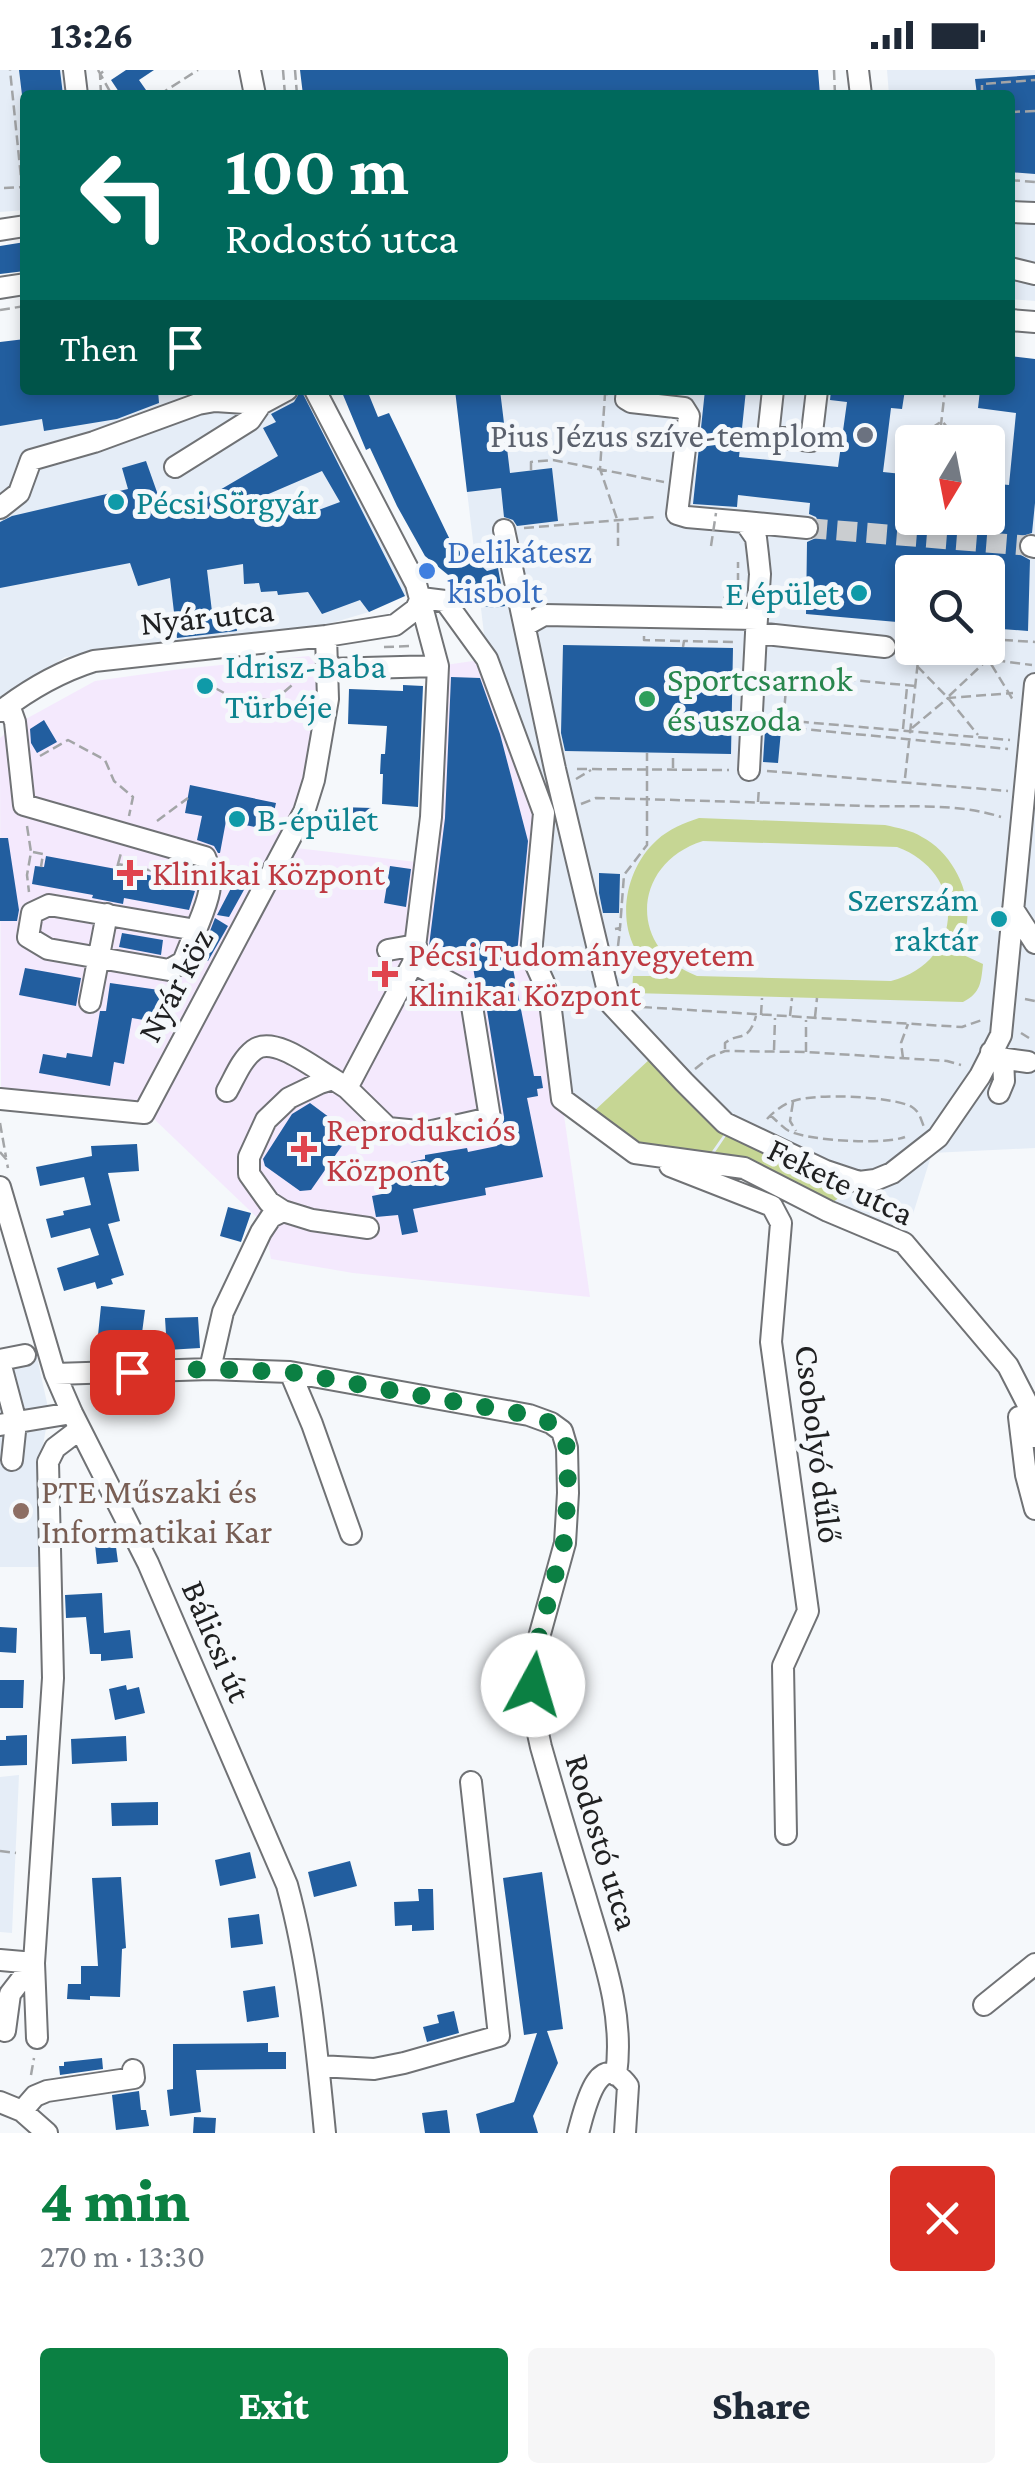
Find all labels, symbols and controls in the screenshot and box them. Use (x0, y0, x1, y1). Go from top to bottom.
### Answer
text: 13:26 (50, 14, 133, 56)
icon: left (60, 130, 190, 260)
text: 100 m (225, 131, 409, 209)
text: Rodostó utca (225, 213, 459, 263)
icon: arrive (158, 320, 213, 375)
text: Then (60, 327, 138, 369)
place label: Pius Jézus szíve-templom (490, 416, 845, 455)
marker: Pius Jézus szíve-templom (854, 424, 876, 446)
north arrow (895, 425, 1005, 535)
map controls (895, 425, 1005, 665)
place label: Pécsi Sörgyár (136, 483, 319, 522)
marker: Pécsi Sörgyár (105, 491, 127, 513)
place label: Delikátesz kisbolt (447, 532, 592, 611)
button: search (895, 555, 1005, 665)
marker: Delikátesz kisbolt (416, 560, 438, 582)
place label: E épület (725, 574, 839, 613)
marker: E épület (848, 582, 870, 604)
street label: Nyár utca (138, 590, 276, 643)
place label: Idrisz-Baba Türbéje (225, 647, 386, 726)
place label: Sportcsarnok és uszoda (667, 660, 853, 739)
marker: Idrisz-Baba Türbéje (194, 675, 216, 697)
marker: Sportcsarnok és uszoda (636, 688, 658, 710)
place label: B-épület (257, 800, 379, 839)
marker: B-épület (226, 808, 248, 830)
place label: Klinikai Központ (152, 854, 385, 893)
marker: Klinikai Központ (117, 860, 143, 886)
place label: Szerszám raktár (847, 880, 979, 959)
marker: Szerszám raktár (988, 908, 1010, 930)
street label: Nyár köz (129, 922, 221, 1048)
place label: Pécsi Tudományegyetem Klinikai Központ (408, 935, 755, 1014)
marker: Pécsi Tudományegyetem Klinikai Központ (372, 961, 398, 987)
place label: Reprodukciós Központ (326, 1110, 516, 1189)
street label: Fekete utca (761, 1129, 920, 1234)
marker: Reprodukciós Központ (291, 1136, 317, 1162)
pin (90, 1330, 175, 1415)
street label: Csobolyó dűlő (787, 1343, 850, 1545)
icon: arrive (105, 1345, 160, 1400)
place label: PTE Műszaki és Informatikai Kar (41, 1472, 272, 1551)
marker: PTE Műszaki és Informatikai Kar (10, 1500, 32, 1522)
street label: Bálicsi út (174, 1575, 260, 1708)
position arrow (481, 1633, 585, 1737)
street label: Rodostó utca (557, 1750, 648, 1935)
button: close (890, 2166, 995, 2271)
text: 4 min (40, 2167, 190, 2234)
text: 270 m · 13:30 (40, 2238, 205, 2274)
button: Exit (40, 2348, 508, 2463)
button: Share (528, 2348, 995, 2463)

